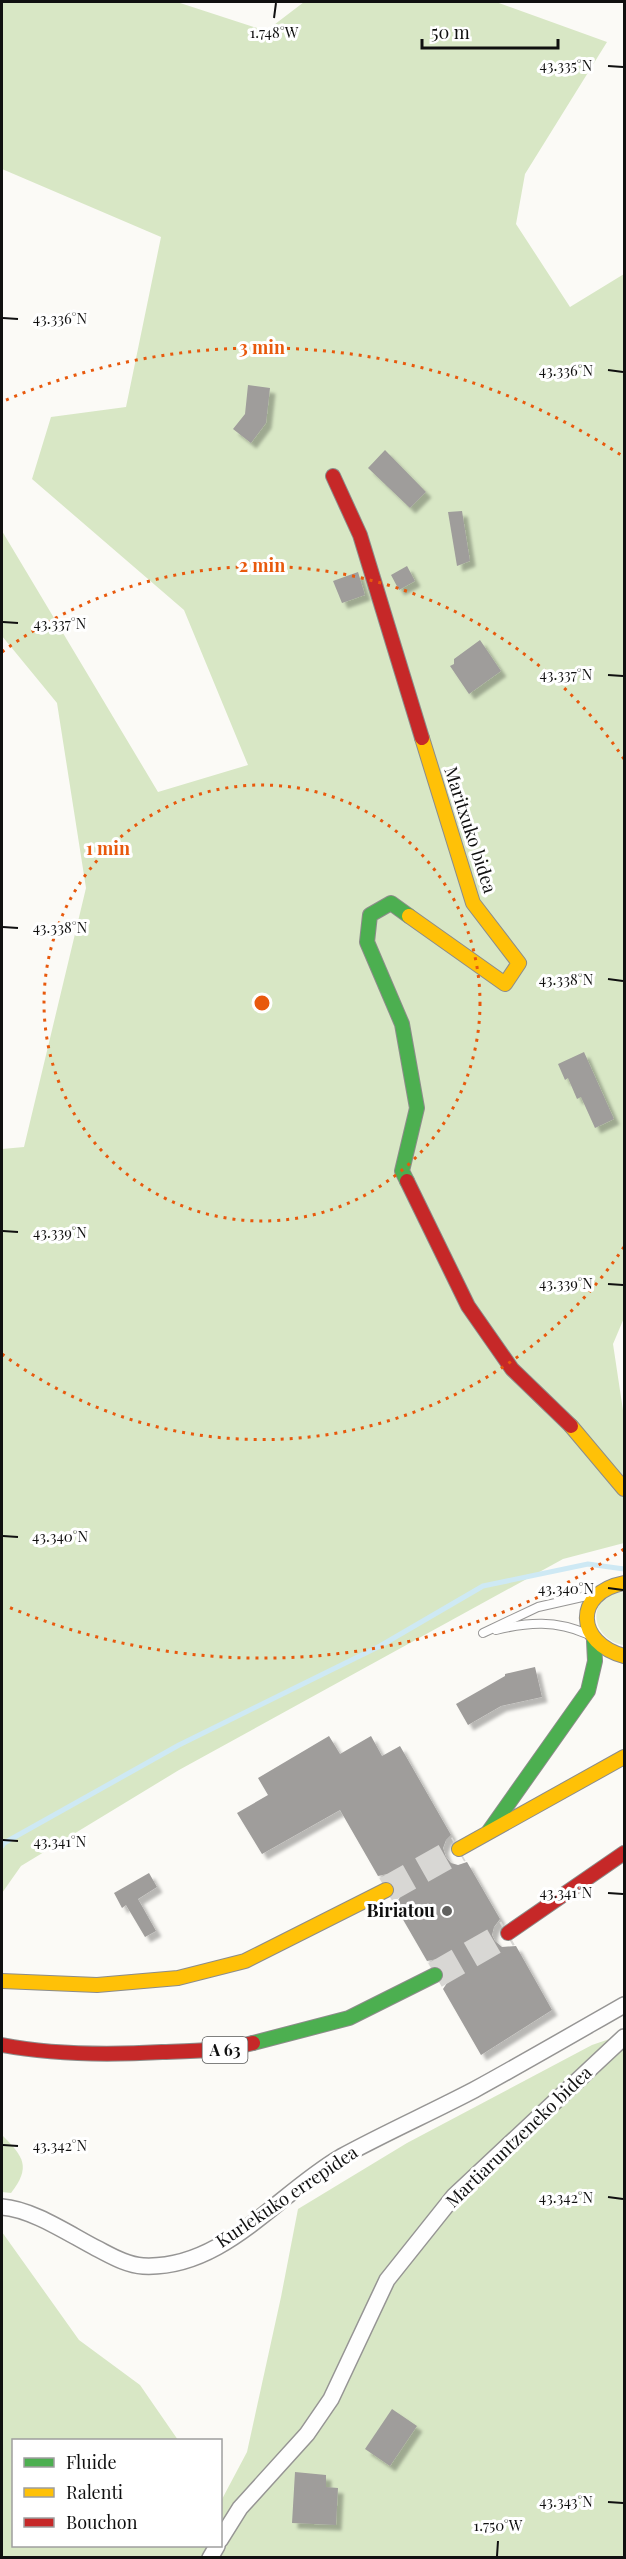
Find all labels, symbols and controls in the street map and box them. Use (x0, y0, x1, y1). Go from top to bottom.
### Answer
scale bar (422, 12, 558, 50)
text: 50 m (431, 20, 470, 44)
text: 1.748°W (250, 22, 299, 42)
text: 43.335°N (540, 55, 593, 75)
text: 43.336°N (33, 308, 88, 328)
text: 3 min (239, 335, 285, 359)
text: 43.336°N (539, 360, 594, 380)
text: 2 min (239, 553, 285, 577)
text: 43.337°N (34, 613, 87, 633)
text: 43.337°N (540, 664, 593, 684)
street label: Maritxuko bidea (439, 763, 503, 896)
text: 1 min (86, 836, 130, 860)
text: 43.338°N (33, 917, 88, 937)
text: 43.338°N (539, 969, 594, 989)
centre of rings (252, 993, 272, 1013)
text: 43.339°N (33, 1222, 87, 1242)
text: 43.339°N (539, 1273, 593, 1293)
text: 43.340°N (32, 1526, 88, 1546)
text: 43.340°N (538, 1578, 594, 1598)
text: 43.341°N (34, 1831, 87, 1851)
text: 43.341°N (540, 1882, 593, 1902)
place label: Biriatou (367, 1898, 435, 1922)
marker: Biriatou (440, 1904, 454, 1918)
road number: A 63 (202, 2037, 248, 2063)
street label: Martiaruntzeneko bidea (440, 2060, 596, 2212)
text: 43.342°N (33, 2135, 88, 2155)
street label: Kurlekuko errepidea (211, 2140, 362, 2253)
text: 43.342°N (539, 2187, 594, 2207)
legend (12, 2439, 222, 2547)
text: Fluide (66, 2450, 117, 2474)
text: Ralenti (66, 2480, 123, 2504)
text: 43.343°N (539, 2491, 593, 2511)
text: Bouchon (66, 2510, 138, 2534)
text: 1.750°W (474, 2515, 523, 2535)

